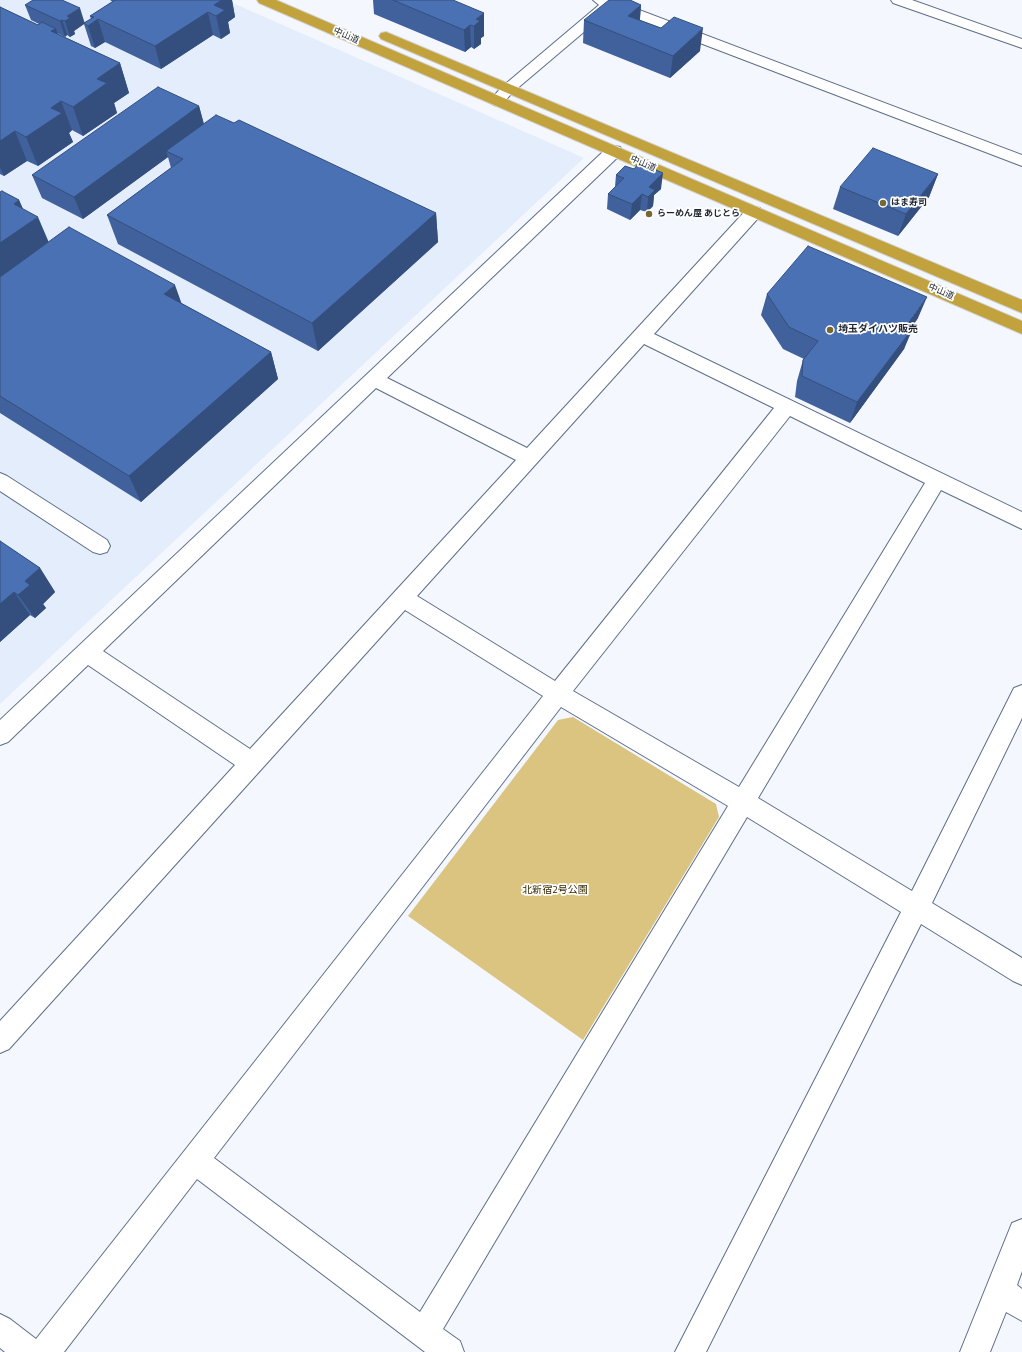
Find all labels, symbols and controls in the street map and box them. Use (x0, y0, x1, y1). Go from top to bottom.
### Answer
street label: 中山道 (331, 26, 361, 46)
street label: 中山道 (628, 154, 658, 174)
marker: はま寿司 (878, 198, 888, 208)
place label: はま寿司 (891, 198, 927, 208)
marker: らーめん屋 あじとら (644, 209, 654, 219)
place label: らーめん屋 あじとら (657, 209, 740, 219)
street label: 中山道 (926, 282, 956, 302)
place label: 埼玉ダイハツ販売 (838, 324, 918, 336)
marker: 埼玉ダイハツ販売 (825, 325, 835, 335)
park label: 北新宿2号公園 (522, 885, 588, 897)

